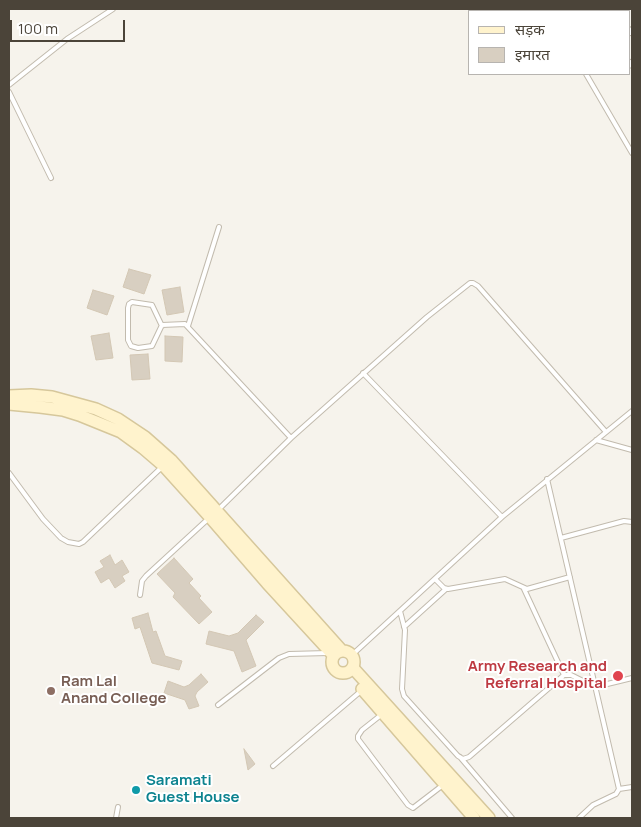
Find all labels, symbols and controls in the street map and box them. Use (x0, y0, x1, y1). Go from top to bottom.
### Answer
scale bar (12, 10, 128, 42)
legend (468, 10, 631, 75)
text: 100 m (18, 18, 58, 39)
text: सड़क (515, 19, 545, 40)
text: इमारत (515, 44, 550, 65)
place label: Army Research and Referral Hospital (468, 658, 607, 693)
marker: Army Research and Referral Hospital (611, 669, 625, 683)
place label: Ram Lal Anand College (61, 673, 167, 708)
marker: Ram Lal Anand College (45, 685, 57, 697)
place label: Saramati Guest House (146, 772, 240, 807)
marker: Saramati Guest House (130, 784, 142, 796)

